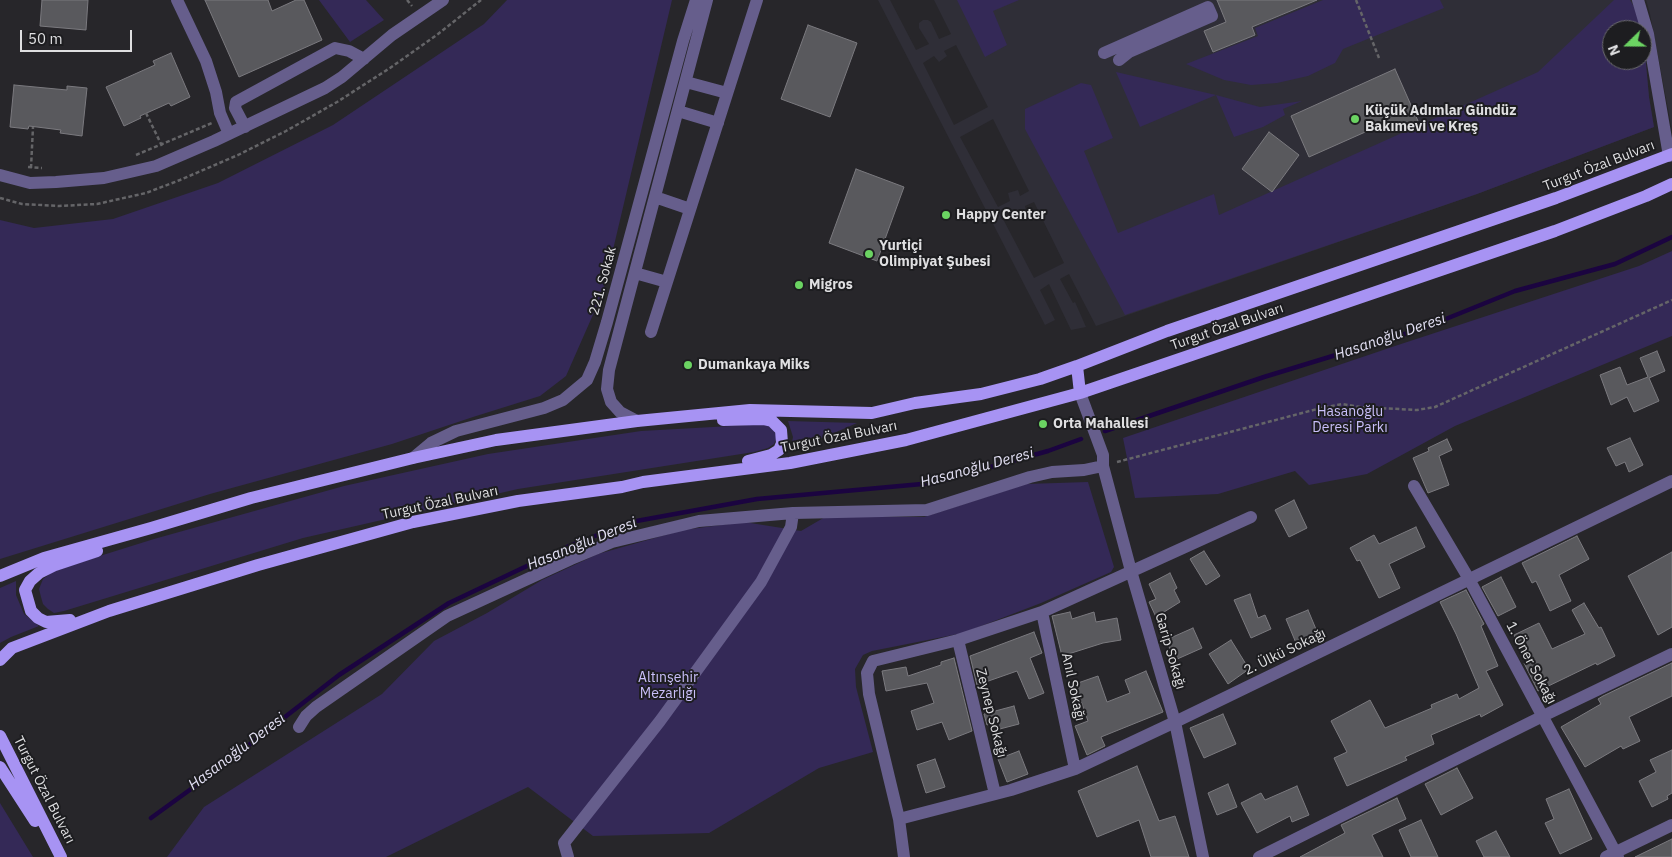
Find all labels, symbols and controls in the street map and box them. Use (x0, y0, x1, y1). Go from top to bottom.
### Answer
scale bar (22, 20, 135, 52)
north arrow (1602, 20, 1652, 70)
text: 50 m (28, 29, 63, 48)
text: N (1604, 42, 1624, 58)
place label: Küçük Adımlar Gündüz Bakımevi ve Kreş (1365, 103, 1516, 136)
marker: Küçük Adımlar Gündüz Bakımevi ve Kreş (1349, 113, 1361, 125)
street label: Turgut Özal Bulvarı (1541, 137, 1657, 195)
place label: Happy Center (956, 207, 1046, 223)
marker: Happy Center (940, 209, 952, 221)
place label: Yurtiçi Olimpiyat Şubesi (879, 238, 991, 270)
street label: 221. Sokak (586, 245, 620, 317)
marker: Yurtiçi Olimpiyat Şubesi (863, 248, 875, 260)
place label: Migros (809, 277, 853, 293)
marker: Migros (793, 279, 805, 291)
street label: Turgut Özal Bulvarı (1168, 300, 1286, 354)
water label: Hasanoğlu Deresi (1332, 310, 1448, 364)
place label: Dumankaya Miks (698, 357, 810, 373)
marker: Dumankaya Miks (682, 359, 694, 371)
park label: Hasanoğlu Deresi Parkı (1312, 404, 1388, 437)
place label: Orta Mahallesi (1053, 416, 1148, 432)
street label: Turgut Özal Bulvarı (779, 417, 899, 457)
marker: Orta Mahallesi (1037, 418, 1049, 430)
water label: Hasanoğlu Deresi (918, 444, 1036, 492)
street label: Turgut Özal Bulvarı (380, 482, 500, 524)
water label: Hasanoğlu Deresi (525, 514, 639, 574)
street label: Garip Sokağı (1151, 611, 1189, 691)
street label: 1. Öner Sokağı (1502, 619, 1560, 707)
street label: 2. Ülkü Sokağı (1241, 625, 1329, 679)
street label: Anıl Sokağı (1058, 651, 1088, 723)
street label: Zeynep Sokağı (972, 667, 1010, 759)
park label: Altınşehir Mezarlığı (638, 670, 698, 702)
water label: Hasanoğlu Deresi (185, 710, 289, 794)
street label: Turgut Özal Bulvarı (10, 734, 78, 846)

